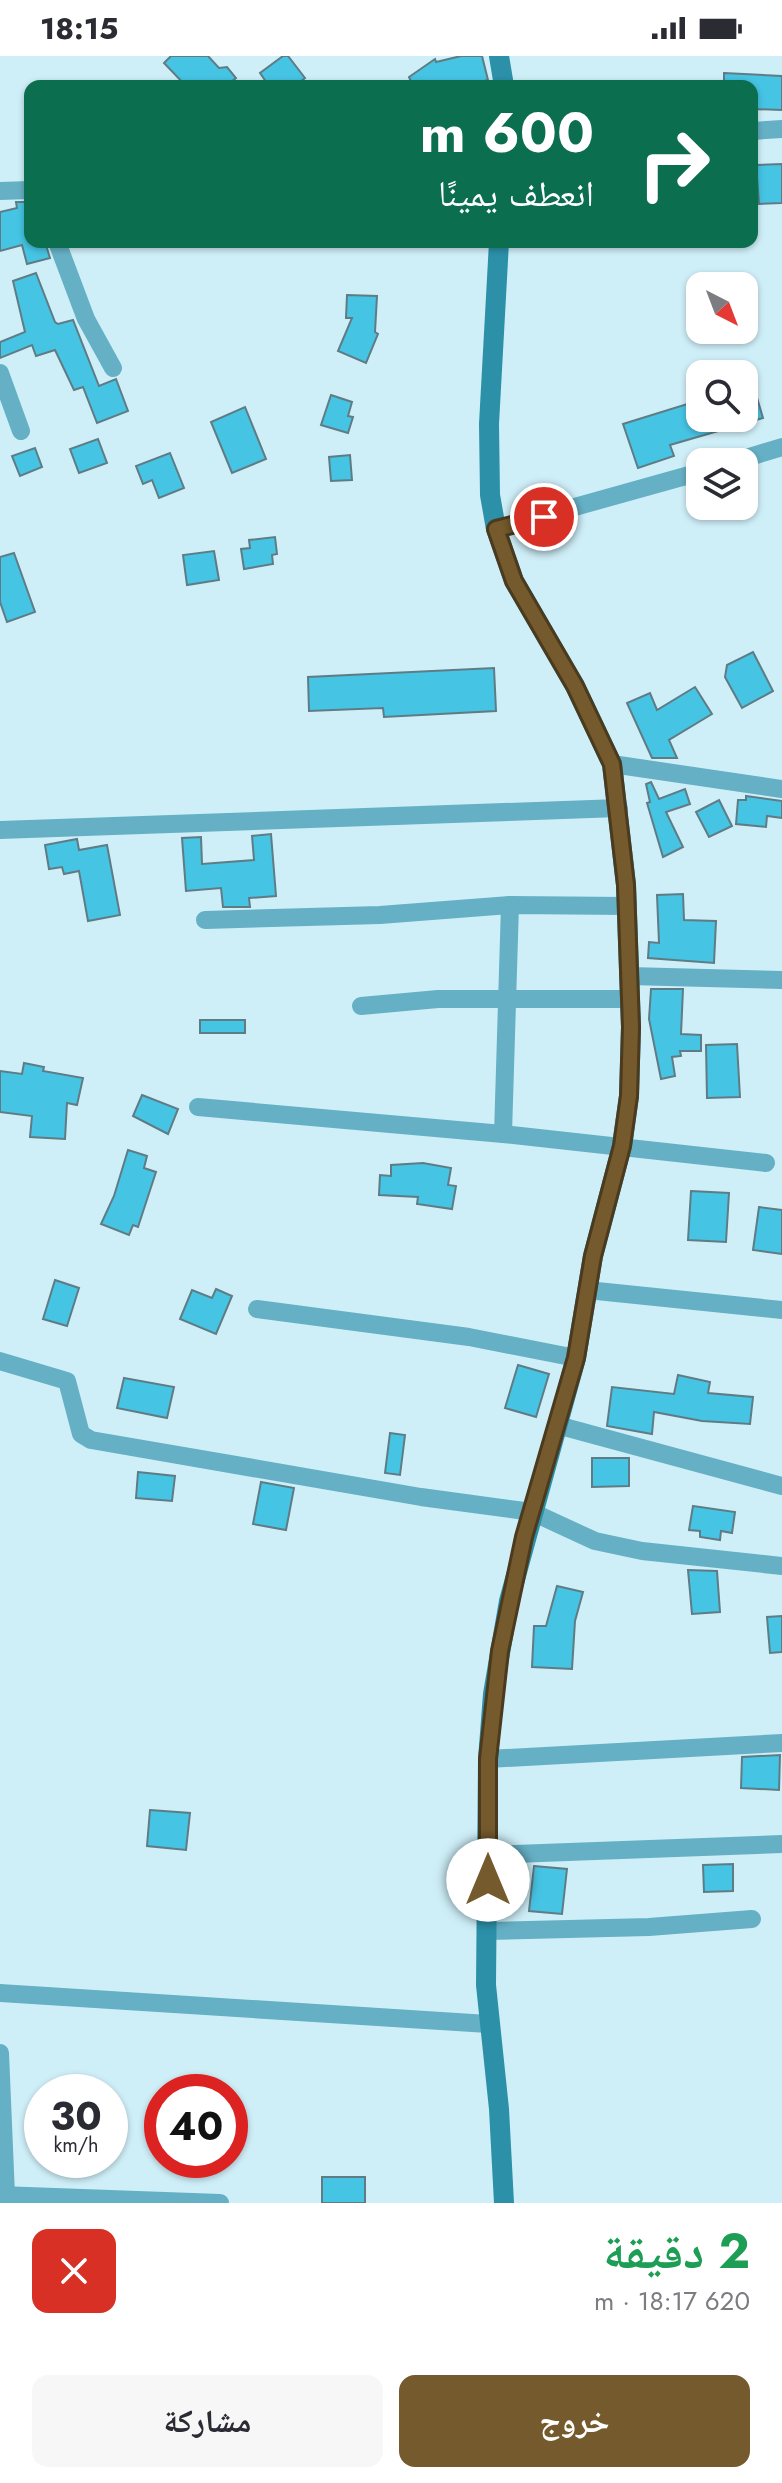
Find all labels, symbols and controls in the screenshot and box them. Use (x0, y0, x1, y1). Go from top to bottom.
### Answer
text: 18:15 (40, 7, 118, 50)
text: 600 m (420, 92, 594, 173)
icon: right (622, 112, 726, 216)
text: انعطف يمينًا (438, 167, 594, 219)
north arrow (686, 272, 758, 344)
map controls (686, 272, 758, 520)
button: search (686, 360, 758, 432)
button: layers (686, 448, 758, 520)
pin (510, 483, 578, 551)
icon: arrive (522, 495, 566, 539)
position arrow (446, 1838, 530, 1922)
speed limit sign: 40 (144, 2074, 248, 2178)
text: 30 (50, 2087, 102, 2145)
text: km/h (53, 2131, 99, 2160)
text: 2 دقيقة (603, 2217, 750, 2286)
button: close (32, 2229, 116, 2313)
text: 620 m · 18:17 (594, 2282, 750, 2320)
button: مشاركة (32, 2375, 383, 2467)
button: خروج (399, 2375, 750, 2467)

